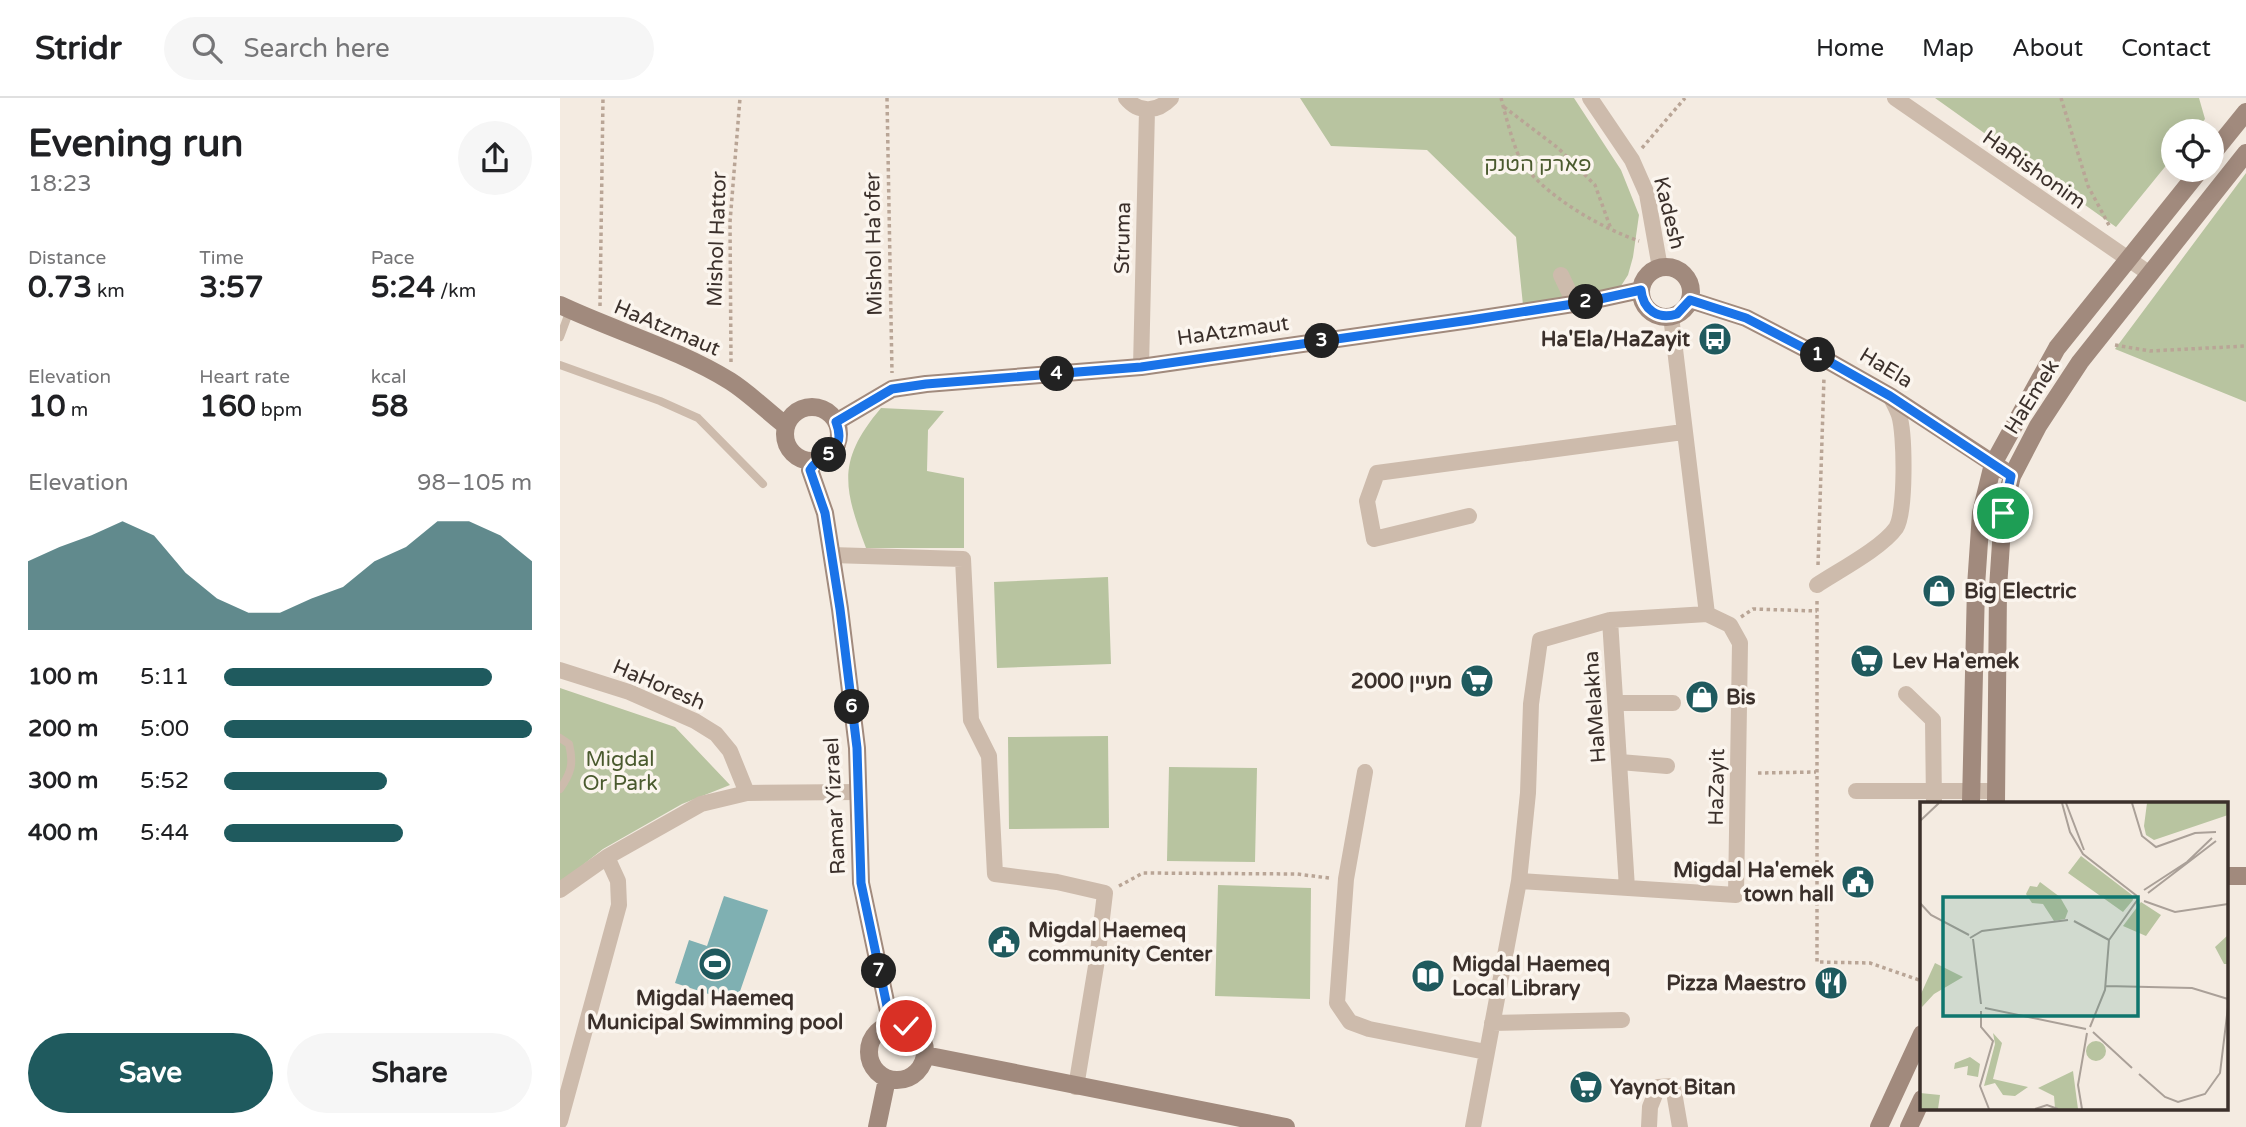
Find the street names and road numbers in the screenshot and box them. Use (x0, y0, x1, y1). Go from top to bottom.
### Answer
street label: HaRishonim (1977, 125, 2091, 215)
street label: Mishol Hattor (702, 171, 732, 307)
street label: Mishol Ha'ofer (860, 172, 888, 316)
street label: Kadesh (1648, 174, 1690, 252)
street label: Struma (1110, 202, 1136, 274)
street label: HaAtzmaut (610, 294, 724, 362)
street label: HaAtzmaut (1175, 311, 1291, 351)
street label: HaEla (1855, 342, 1917, 394)
street label: HaEmek (1999, 355, 2065, 439)
street label: HaMelakha (1579, 650, 1611, 764)
street label: HaHoresh (609, 654, 709, 716)
street label: Ramar Yizrael (819, 737, 851, 875)
street label: HaZayit (1704, 748, 1730, 826)

